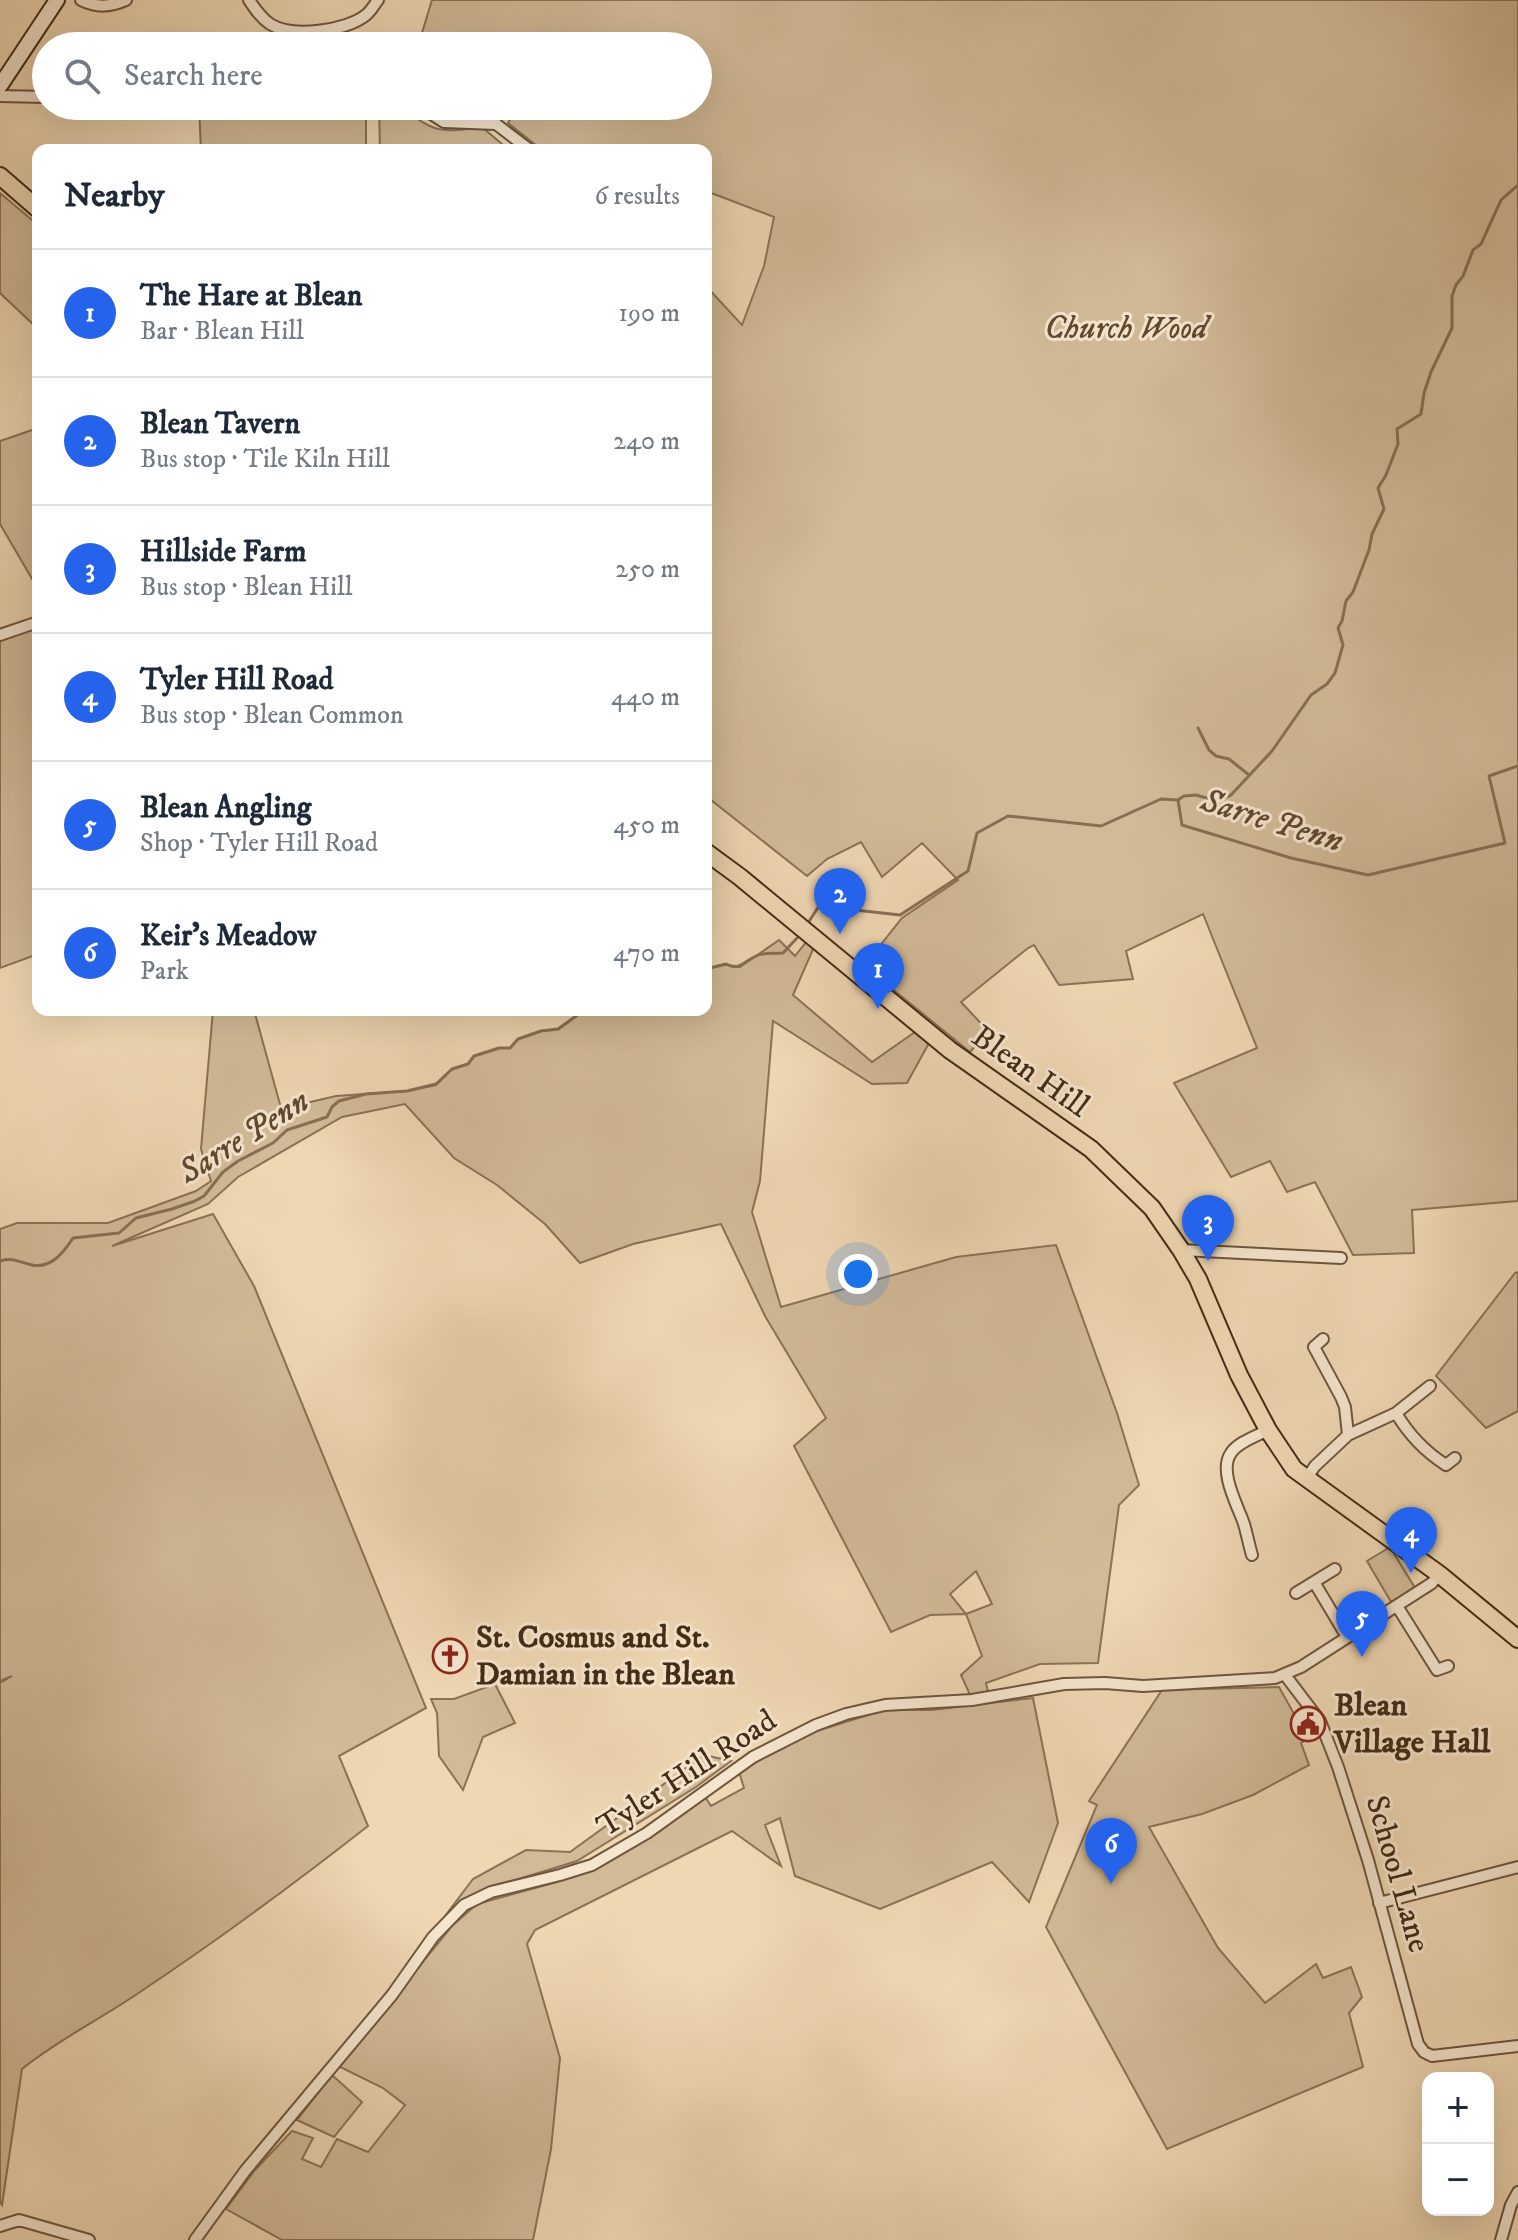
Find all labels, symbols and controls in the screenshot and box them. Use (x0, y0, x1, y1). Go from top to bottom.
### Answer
search box (32, 32, 712, 120)
icon: search (60, 54, 104, 98)
text: Search here (124, 58, 263, 95)
text: Nearby (64, 175, 165, 217)
text: 6 results (594, 180, 680, 213)
text: The Hare at Blean (140, 278, 363, 315)
text: 1 (85, 297, 95, 330)
text: 190 m (618, 297, 680, 330)
park label: Church Wood (1045, 309, 1212, 349)
text: Bar · Blean Hill (140, 315, 304, 348)
text: Blean Tavern (140, 406, 300, 443)
text: 2 (84, 425, 96, 458)
text: 240 m (613, 425, 680, 458)
text: Bus stop · Tile Kiln Hill (140, 443, 390, 476)
text: Hillside Farm (140, 534, 306, 571)
text: 3 (85, 553, 95, 586)
text: 250 m (615, 553, 680, 586)
text: Bus stop · Blean Hill (140, 571, 353, 604)
text: Tyler Hill Road (140, 662, 333, 699)
text: 4 (83, 681, 97, 714)
text: 440 m (611, 681, 680, 714)
text: Bus stop · Blean Common (140, 699, 404, 732)
water label: Sarre Penn (1195, 779, 1348, 862)
text: Blean Angling (140, 790, 311, 827)
text: 5 (84, 809, 96, 842)
text: 450 m (613, 809, 680, 842)
text: Shop · Tyler Hill Road (140, 827, 378, 860)
pin: 2 (814, 868, 866, 934)
text: Keir's Meadow (140, 918, 317, 955)
text: 6 (83, 937, 97, 970)
text: 470 m (613, 937, 680, 970)
pin: 1 (852, 943, 904, 1009)
text: Park (140, 955, 189, 988)
street label: Blean Hill (963, 1017, 1097, 1127)
water label: Sarre Penn (170, 1080, 317, 1194)
pin: 3 (1182, 1195, 1234, 1261)
your location (838, 1254, 878, 1294)
pin: 4 (1385, 1507, 1437, 1573)
pin: 5 (1336, 1591, 1388, 1657)
place label: St. Cosmus and St. Damian in the Blean (476, 1618, 735, 1695)
church icon: St. Cosmus and St. Damian in the Blean (431, 1637, 469, 1675)
place label: Blean Village Hall (1332, 1686, 1491, 1763)
street label: Tyler Hill Road (590, 1701, 784, 1847)
public building icon: Blean Village Hall (1289, 1705, 1327, 1743)
street label: School Lane (1356, 1791, 1438, 1957)
pin: 6 (1085, 1818, 1137, 1884)
map controls (1422, 2072, 1494, 2216)
button: + (1422, 2072, 1494, 2144)
button: − (1422, 2144, 1494, 2216)

